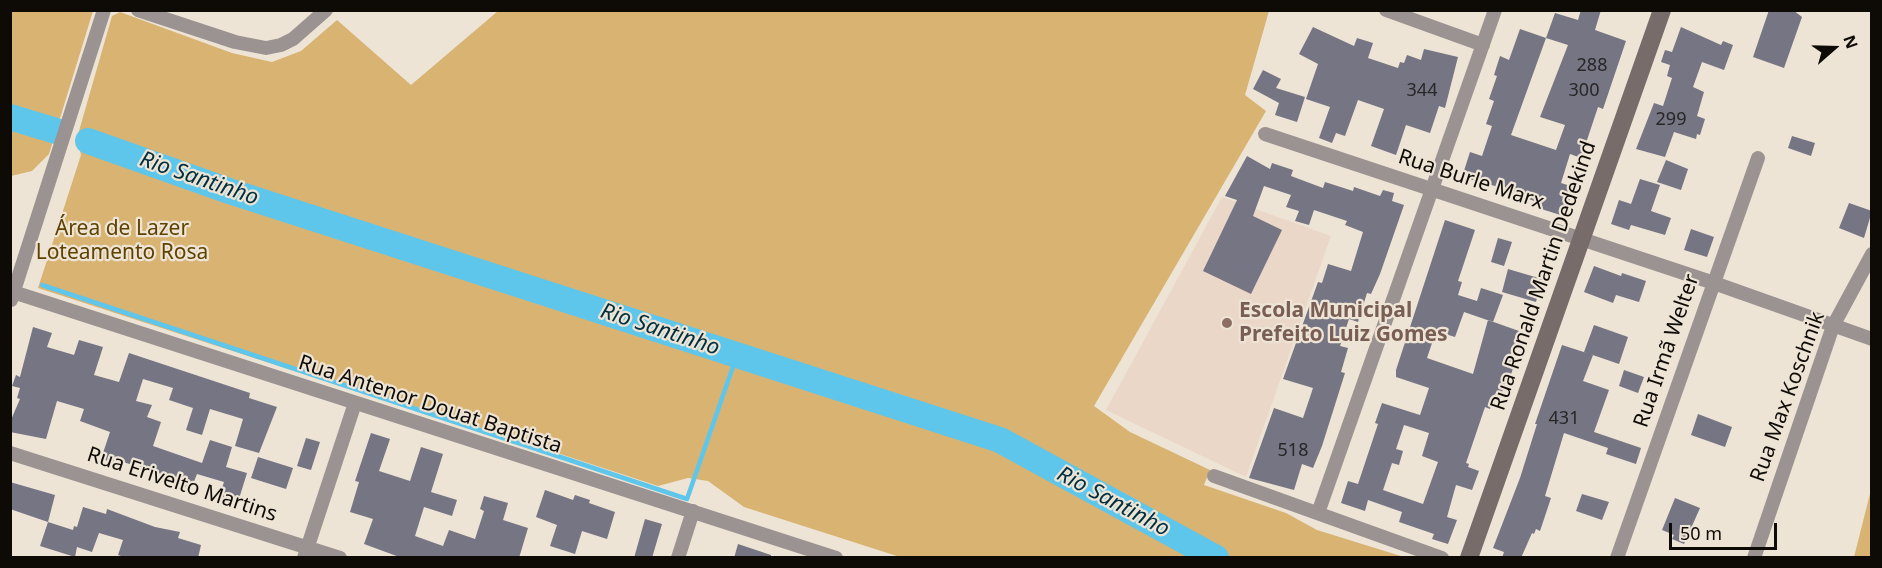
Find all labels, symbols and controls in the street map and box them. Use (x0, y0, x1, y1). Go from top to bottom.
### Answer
north arrow (1804, 18, 1864, 78)
text: N (1838, 32, 1863, 52)
house number: 288 (1577, 55, 1607, 77)
house number: 344 (1407, 80, 1437, 102)
house number: 300 (1569, 80, 1599, 102)
house number: 299 (1656, 109, 1686, 131)
street label: Rua Ronald Martin Dedekind (1486, 138, 1602, 414)
street label: Rua Burle Marx (1395, 145, 1547, 215)
water label: Rio Santinho (136, 146, 262, 212)
park label: Área de Lazer Loteamento Rosa (36, 216, 208, 266)
street label: Rua Irmã Welter (1629, 271, 1705, 431)
water label: Rio Santinho (597, 298, 723, 362)
place label: Escola Municipal Prefeito Luiz Gomes (1239, 298, 1448, 348)
street label: Rua Max Koschnik (1746, 309, 1830, 485)
marker: Escola Municipal Prefeito Luiz Gomes (1220, 316, 1234, 330)
street label: Rua Antenor Douat Baptista (295, 350, 565, 460)
house number: 431 (1549, 408, 1579, 430)
house number: 518 (1278, 440, 1308, 462)
street label: Rua Erivelto Martins (84, 442, 280, 528)
water label: Rio Santinho (1052, 461, 1174, 543)
scale bar (1672, 511, 1780, 549)
text: 50 m (1680, 521, 1722, 545)

